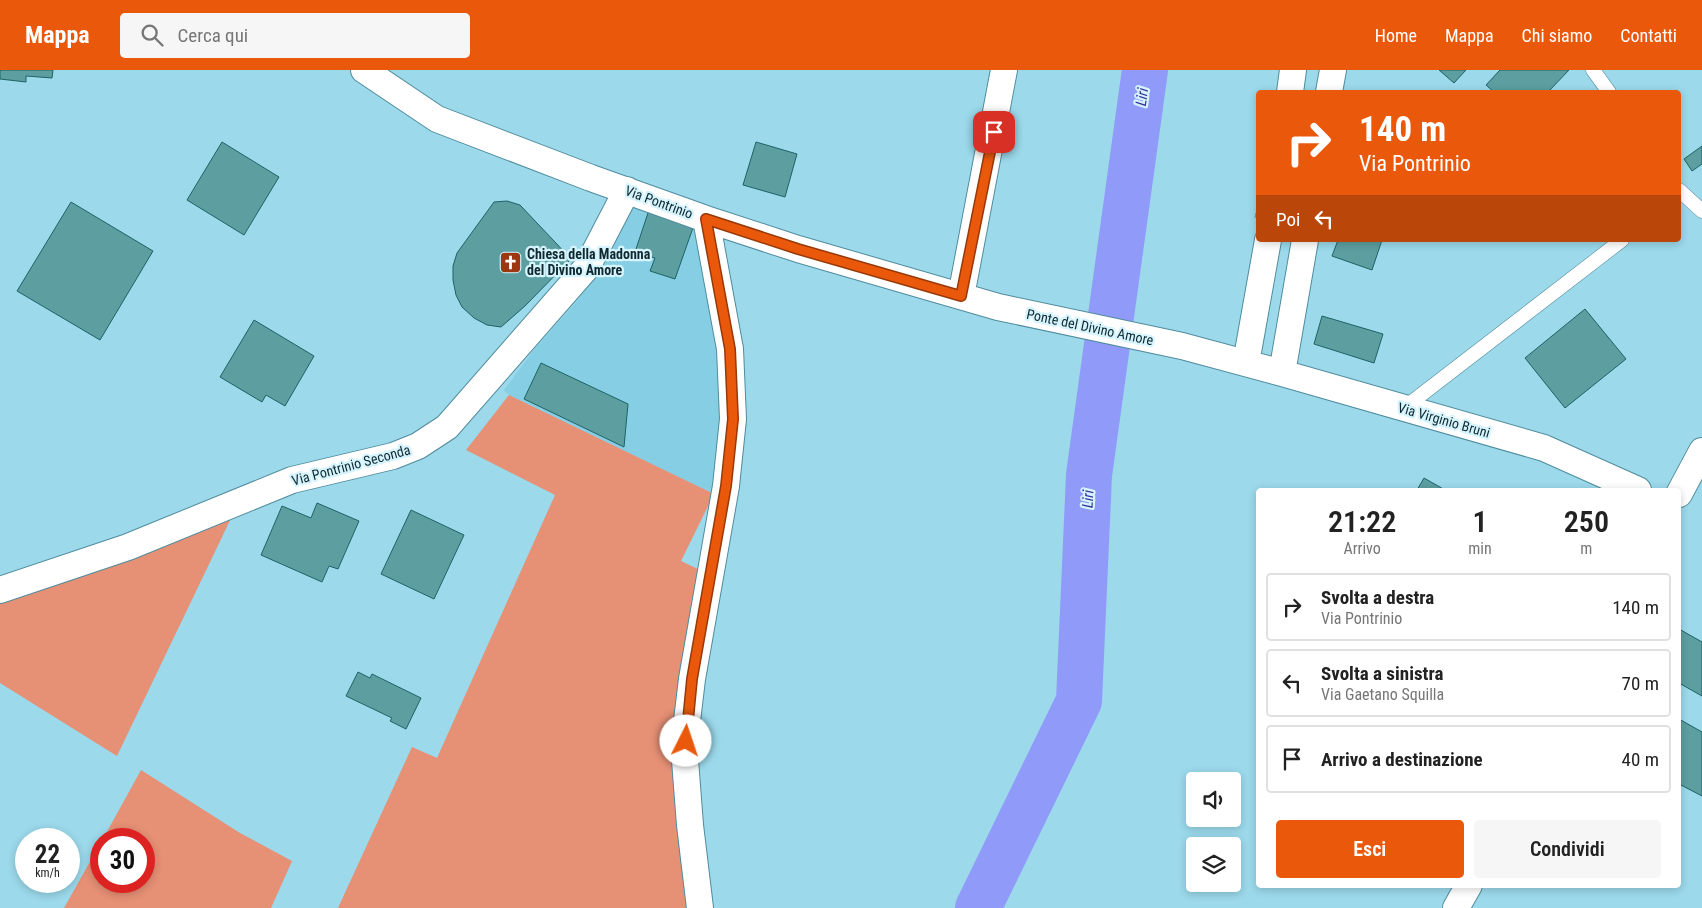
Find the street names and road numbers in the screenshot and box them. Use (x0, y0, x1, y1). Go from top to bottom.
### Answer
street label: Via Pontrinio (623, 182, 695, 222)
street label: Ponte del Divino Amore (1025, 306, 1155, 348)
street label: Via Virginio Bruni (1396, 399, 1492, 441)
street label: Via Pontrinio Seconda (290, 441, 412, 489)

